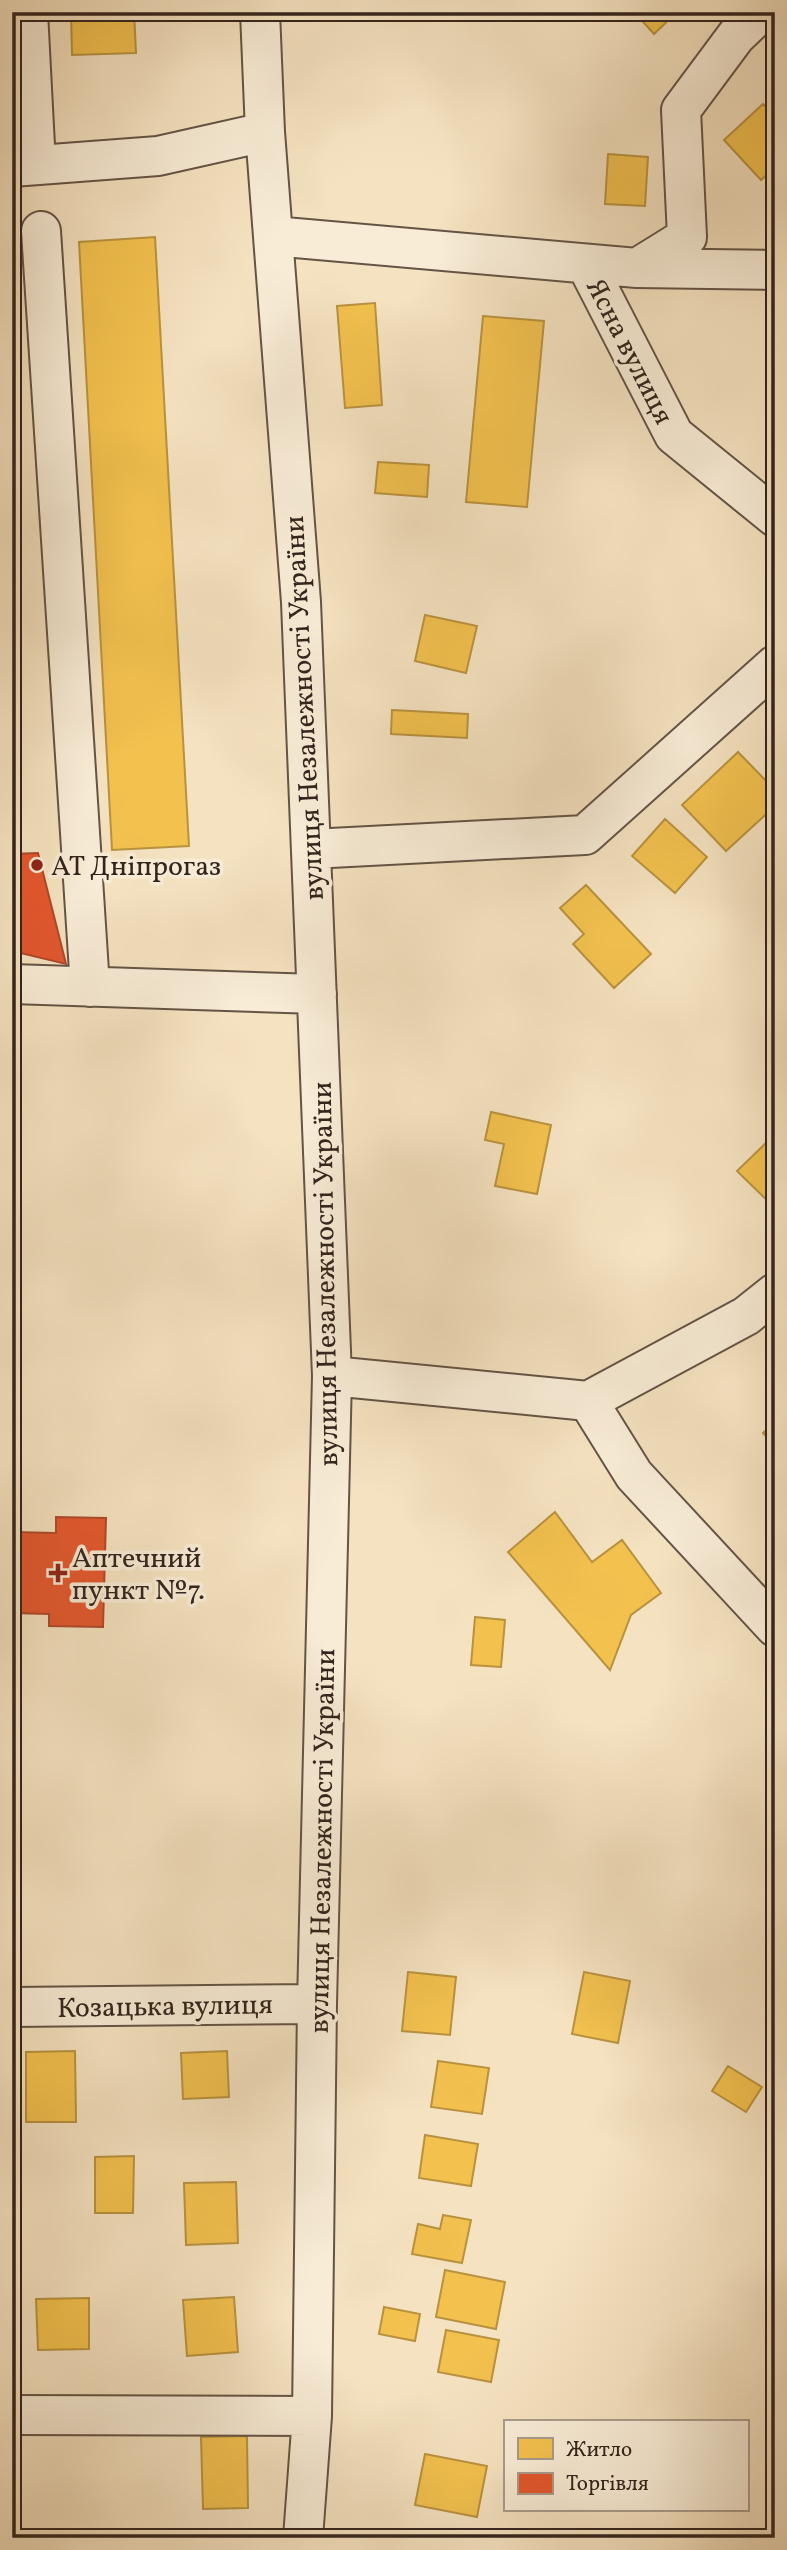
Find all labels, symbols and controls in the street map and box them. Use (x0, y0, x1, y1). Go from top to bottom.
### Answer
street label: Ясна вулиця (575, 273, 682, 432)
street label: вулиця Незалежності України (276, 515, 335, 901)
place label: АТ Дніпрогаз (51, 848, 221, 887)
marker: АТ Дніпрогаз (29, 857, 45, 873)
street label: вулиця Незалежності України (304, 1081, 349, 1467)
place label: Аптечний пункт №7. (72, 1540, 205, 1611)
marker: Аптечний пункт №7. (50, 1565, 66, 1581)
street label: вулиця Незалежності України (301, 1648, 346, 2034)
street label: Козацька вулиця (57, 1986, 273, 2029)
legend (504, 2420, 748, 2512)
text: Житло (566, 2436, 632, 2465)
text: Торгівля (566, 2470, 649, 2499)

